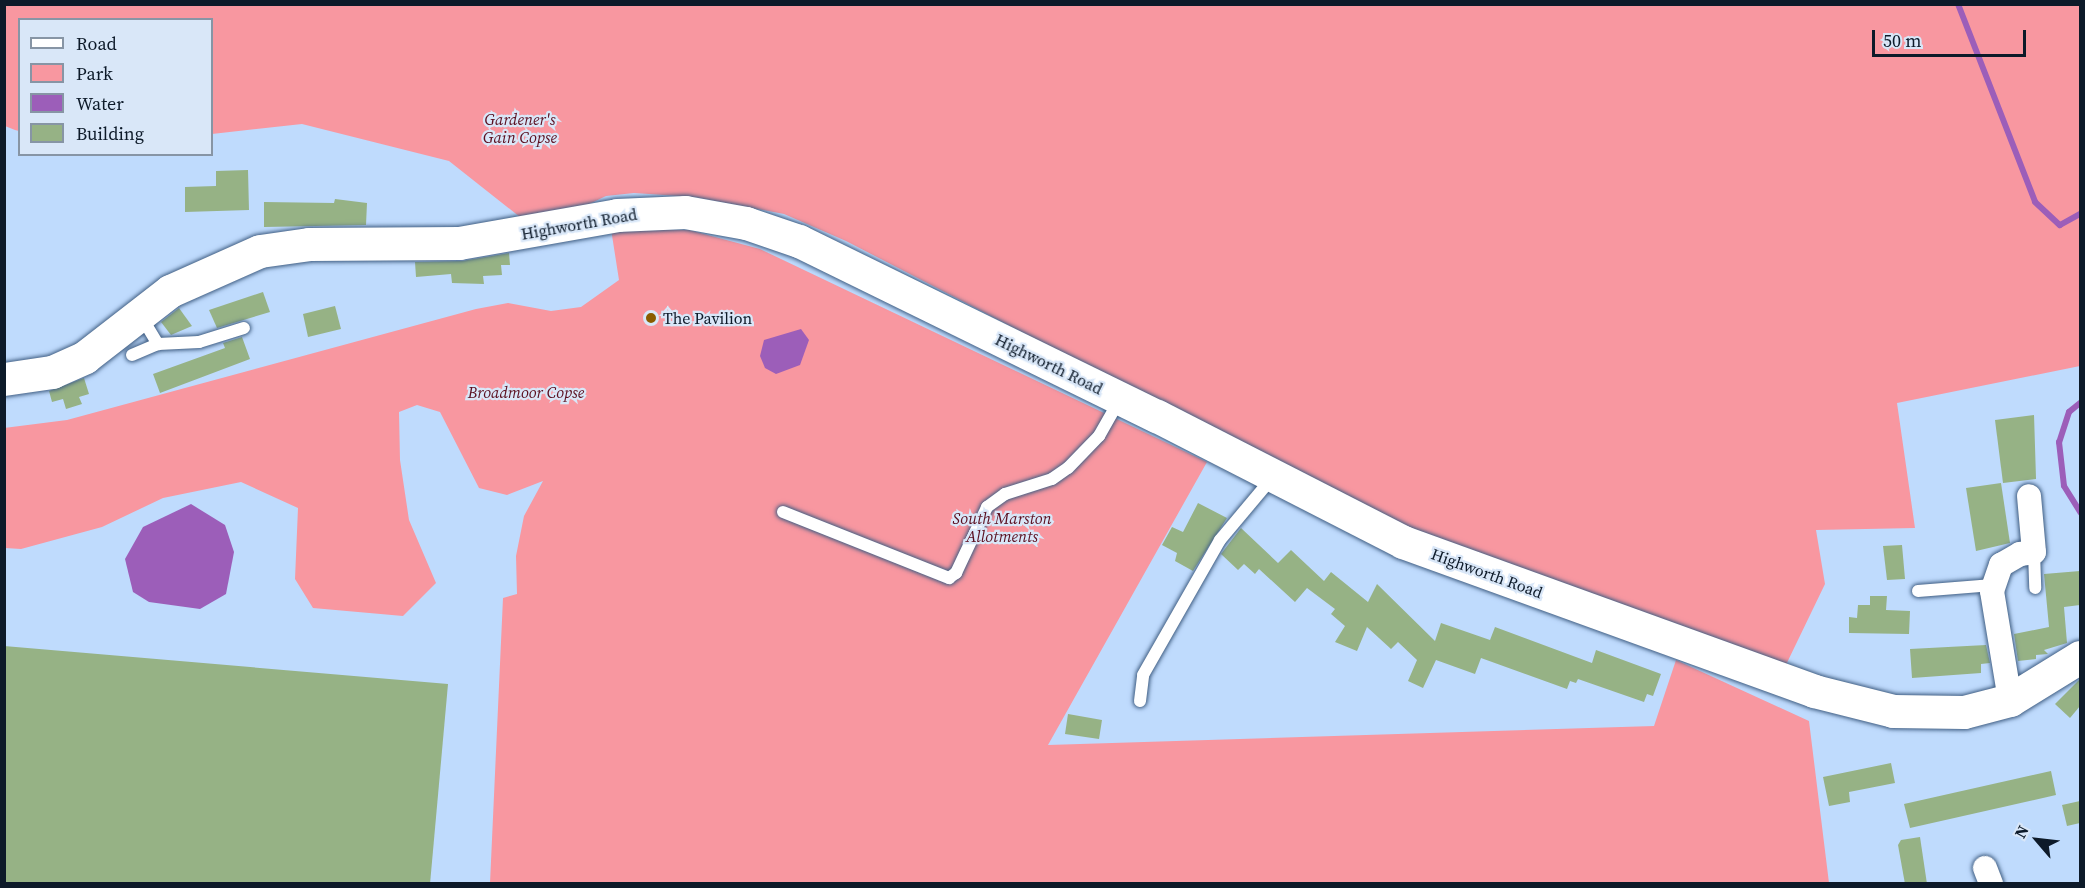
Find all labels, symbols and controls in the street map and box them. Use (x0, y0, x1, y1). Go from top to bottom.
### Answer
legend (18, 18, 213, 156)
scale bar (1875, 18, 2030, 56)
text: 50 m (1883, 28, 1921, 53)
text: Road (76, 31, 117, 56)
text: Park (76, 61, 113, 86)
text: Water (76, 91, 124, 116)
park label: Gardener's Gain Copse (483, 109, 557, 147)
text: Building (76, 121, 144, 146)
street label: Highworth Road (520, 204, 638, 244)
place label: The Pavilion (663, 308, 752, 328)
marker: The Pavilion (644, 311, 658, 325)
street label: Highworth Road (992, 330, 1106, 398)
park label: Broadmoor Copse (468, 382, 584, 402)
park label: South Marston Allotments (952, 508, 1052, 546)
street label: Highworth Road (1429, 544, 1545, 602)
north arrow (2007, 810, 2067, 870)
text: N (2009, 821, 2034, 842)

